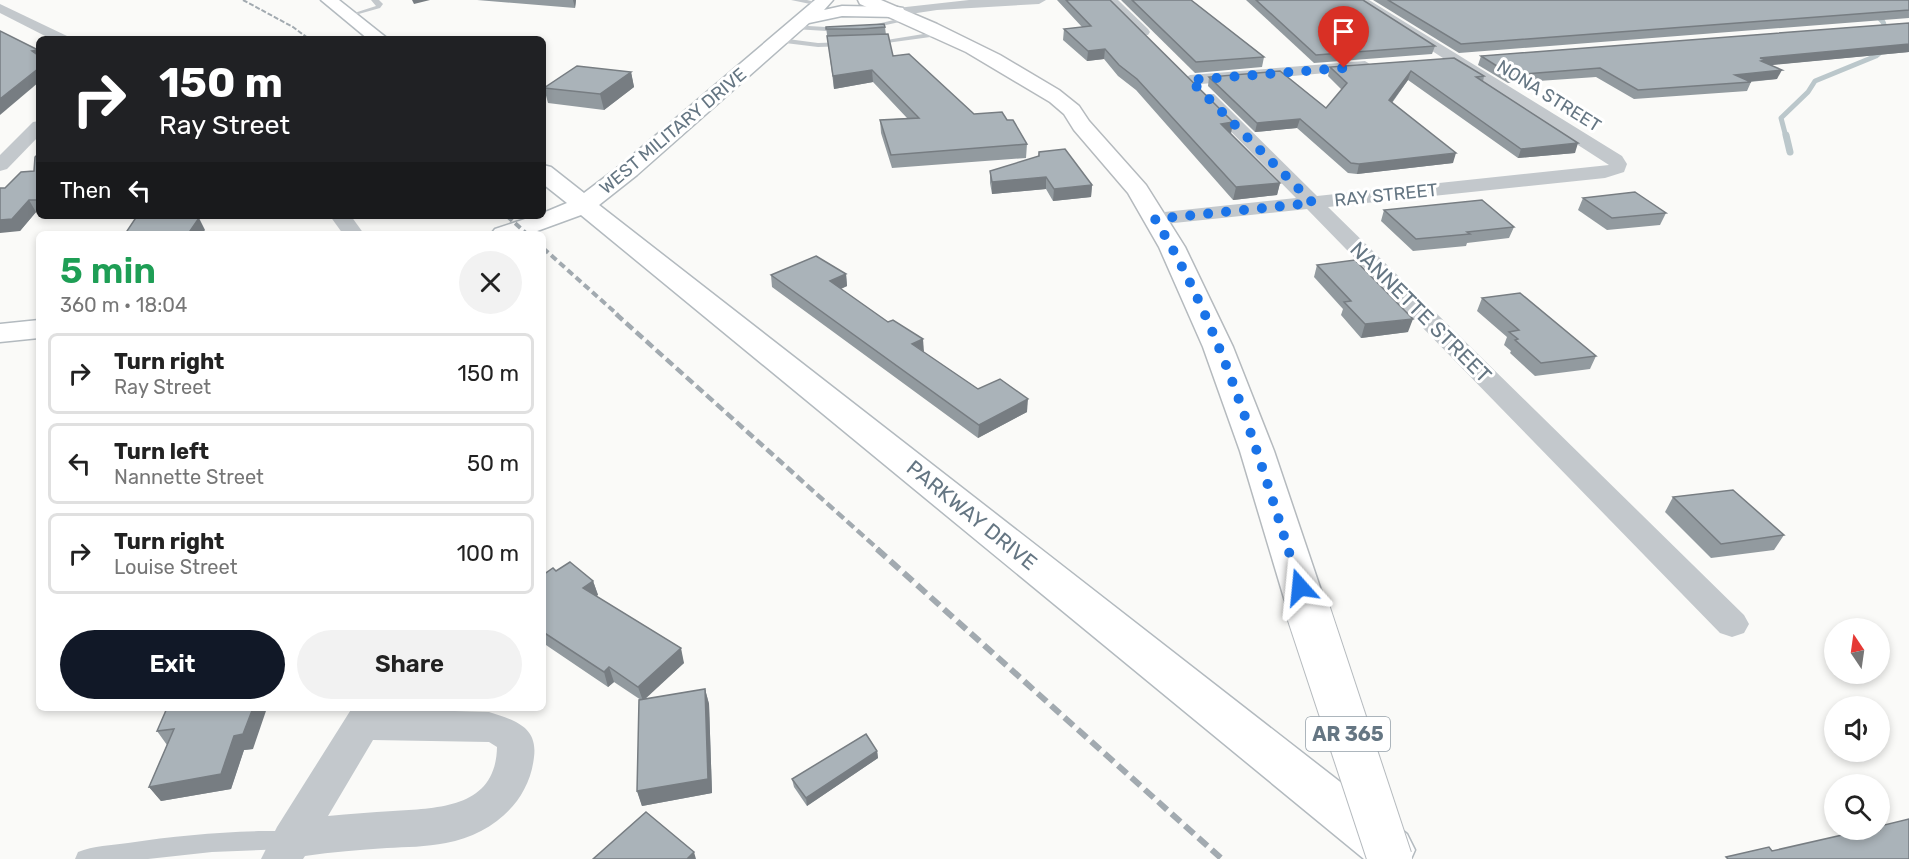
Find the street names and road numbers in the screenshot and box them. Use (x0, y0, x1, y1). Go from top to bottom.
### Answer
street label: NONA STREET (1493, 55, 1605, 137)
street label: WEST MILITARY DRIVE (595, 63, 751, 199)
street label: RAY STREET (1333, 179, 1439, 211)
street label: NANNETTE STREET (1345, 236, 1497, 388)
street label: PARKWAY DRIVE (902, 455, 1042, 575)
road number: AR 365 (1306, 717, 1390, 751)

